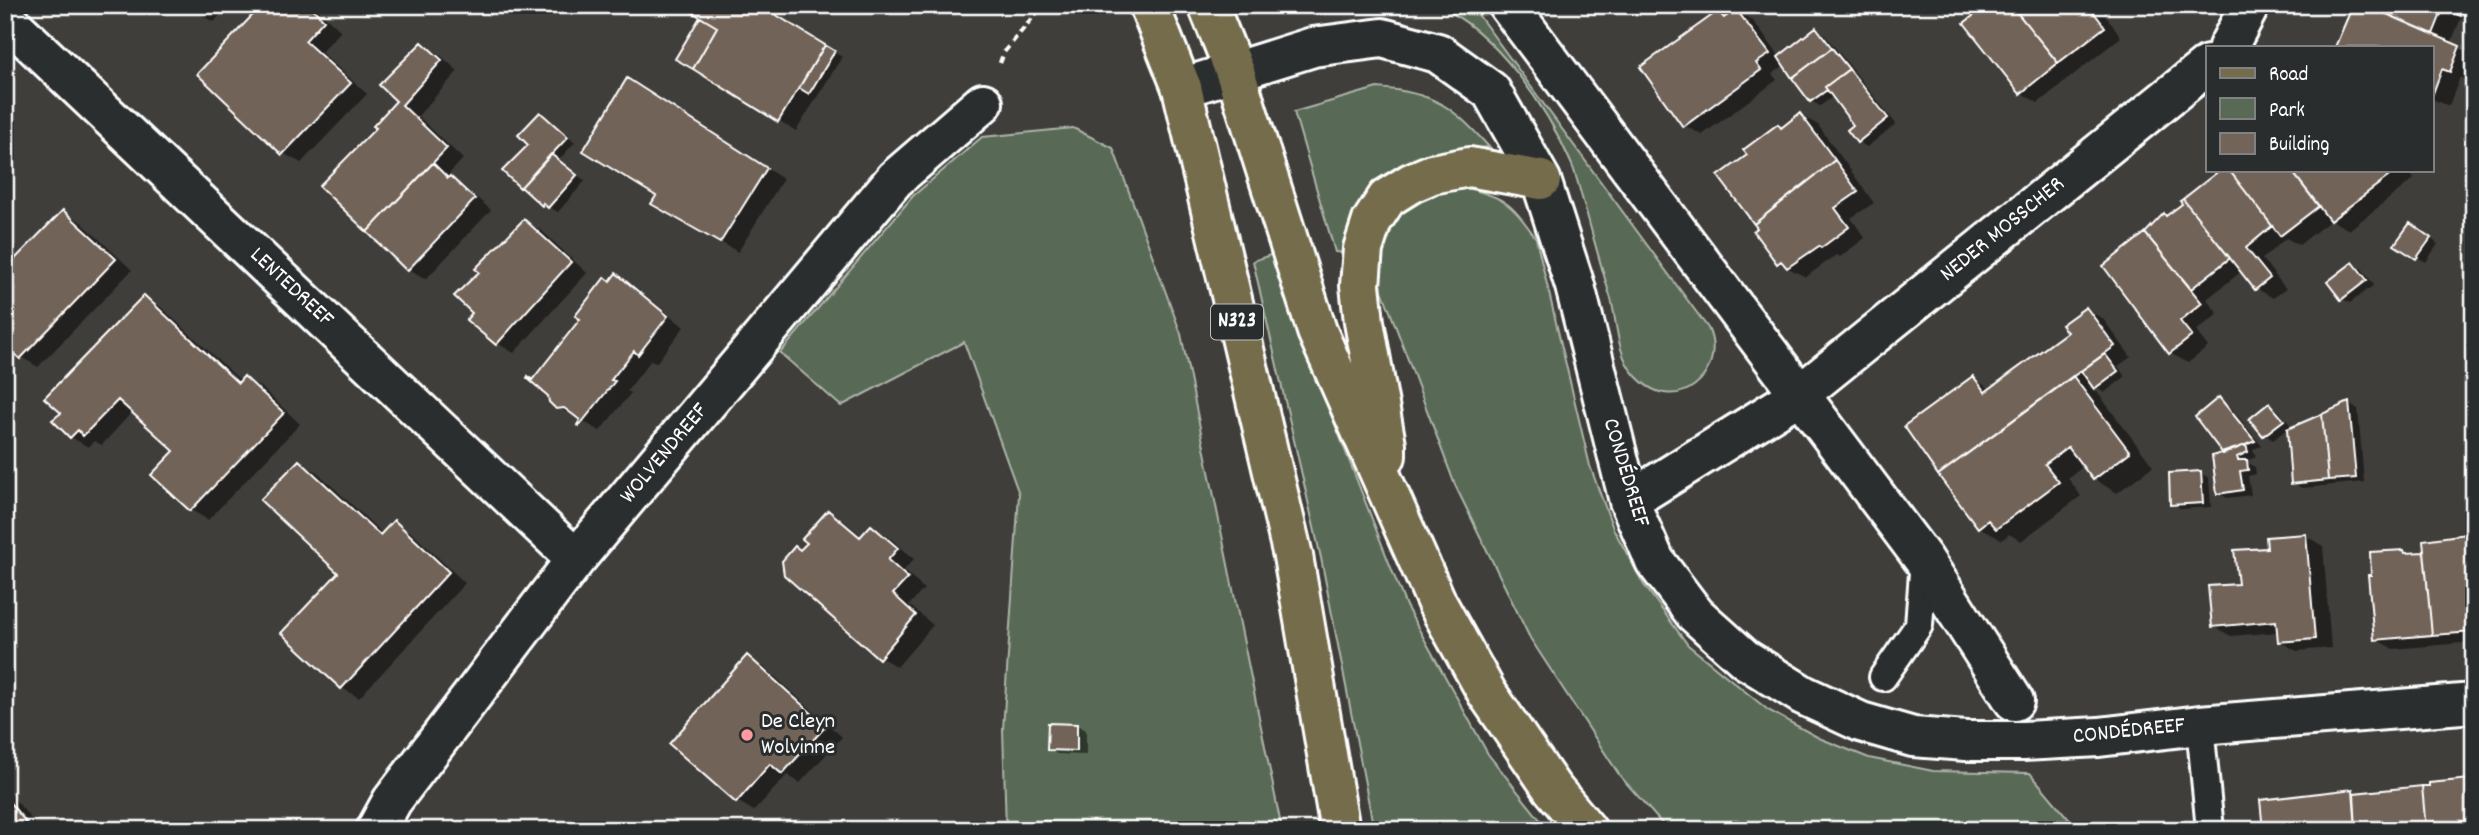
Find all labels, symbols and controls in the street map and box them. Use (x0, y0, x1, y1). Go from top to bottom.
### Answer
legend (2206, 46, 2434, 172)
text: Road (2269, 61, 2308, 91)
text: Park (2269, 97, 2305, 127)
text: Building (2269, 131, 2329, 161)
street label: NEDER MOSSCHER (1933, 169, 2073, 291)
street label: LENTEDREEF (241, 240, 341, 336)
road number: N323 (1211, 304, 1263, 340)
street label: WOLVENDREEF (613, 396, 718, 512)
street label: CONDÉDREEF (1593, 414, 1657, 532)
place label: De Cleyn Wolvinne (761, 706, 835, 765)
street label: CONDÉDREEF (2071, 710, 2187, 754)
marker: De Cleyn Wolvinne (739, 727, 755, 743)

